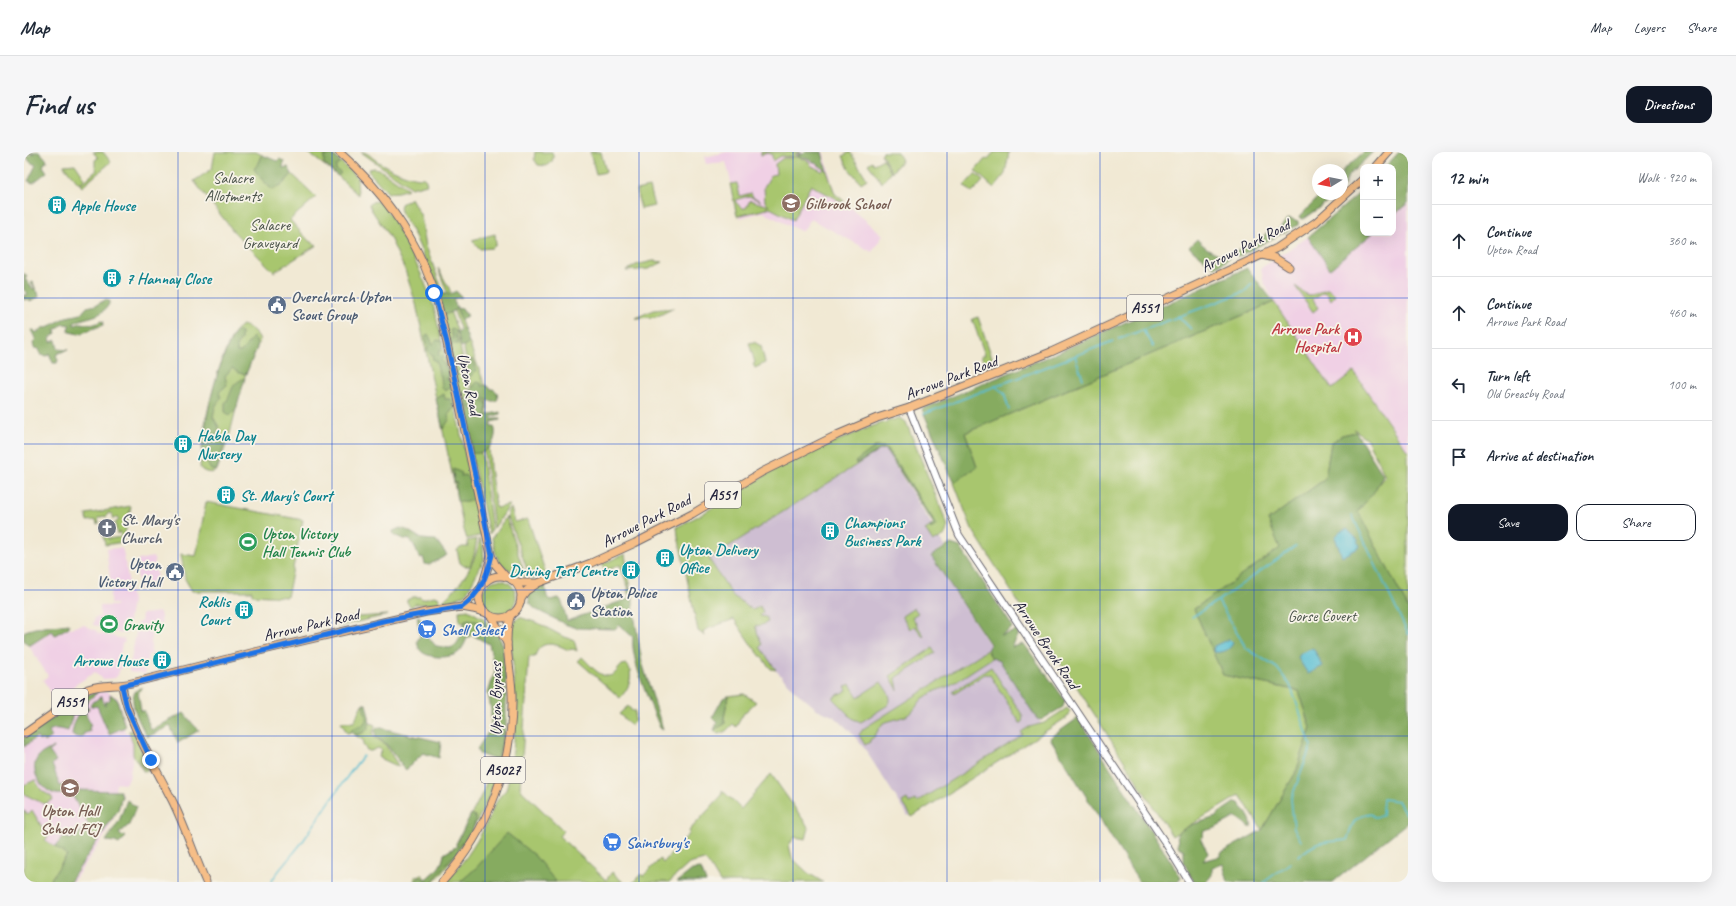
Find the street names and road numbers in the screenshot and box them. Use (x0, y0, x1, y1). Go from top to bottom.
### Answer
street label: Arrowe Park Road (1197, 214, 1296, 277)
road number: A551 (1127, 295, 1163, 321)
street label: Arrowe Park Road (902, 350, 1003, 405)
street label: Upton Road (453, 351, 486, 420)
road number: A551 (705, 482, 741, 508)
street label: Arrowe Park Road (598, 489, 697, 552)
street label: Arrowe Brook Road (1009, 596, 1085, 695)
street label: Arrowe Park Road (261, 604, 364, 646)
street label: Upton Bypass (486, 661, 506, 736)
road number: A551 (52, 689, 88, 715)
road number: A5027 (481, 757, 525, 783)

